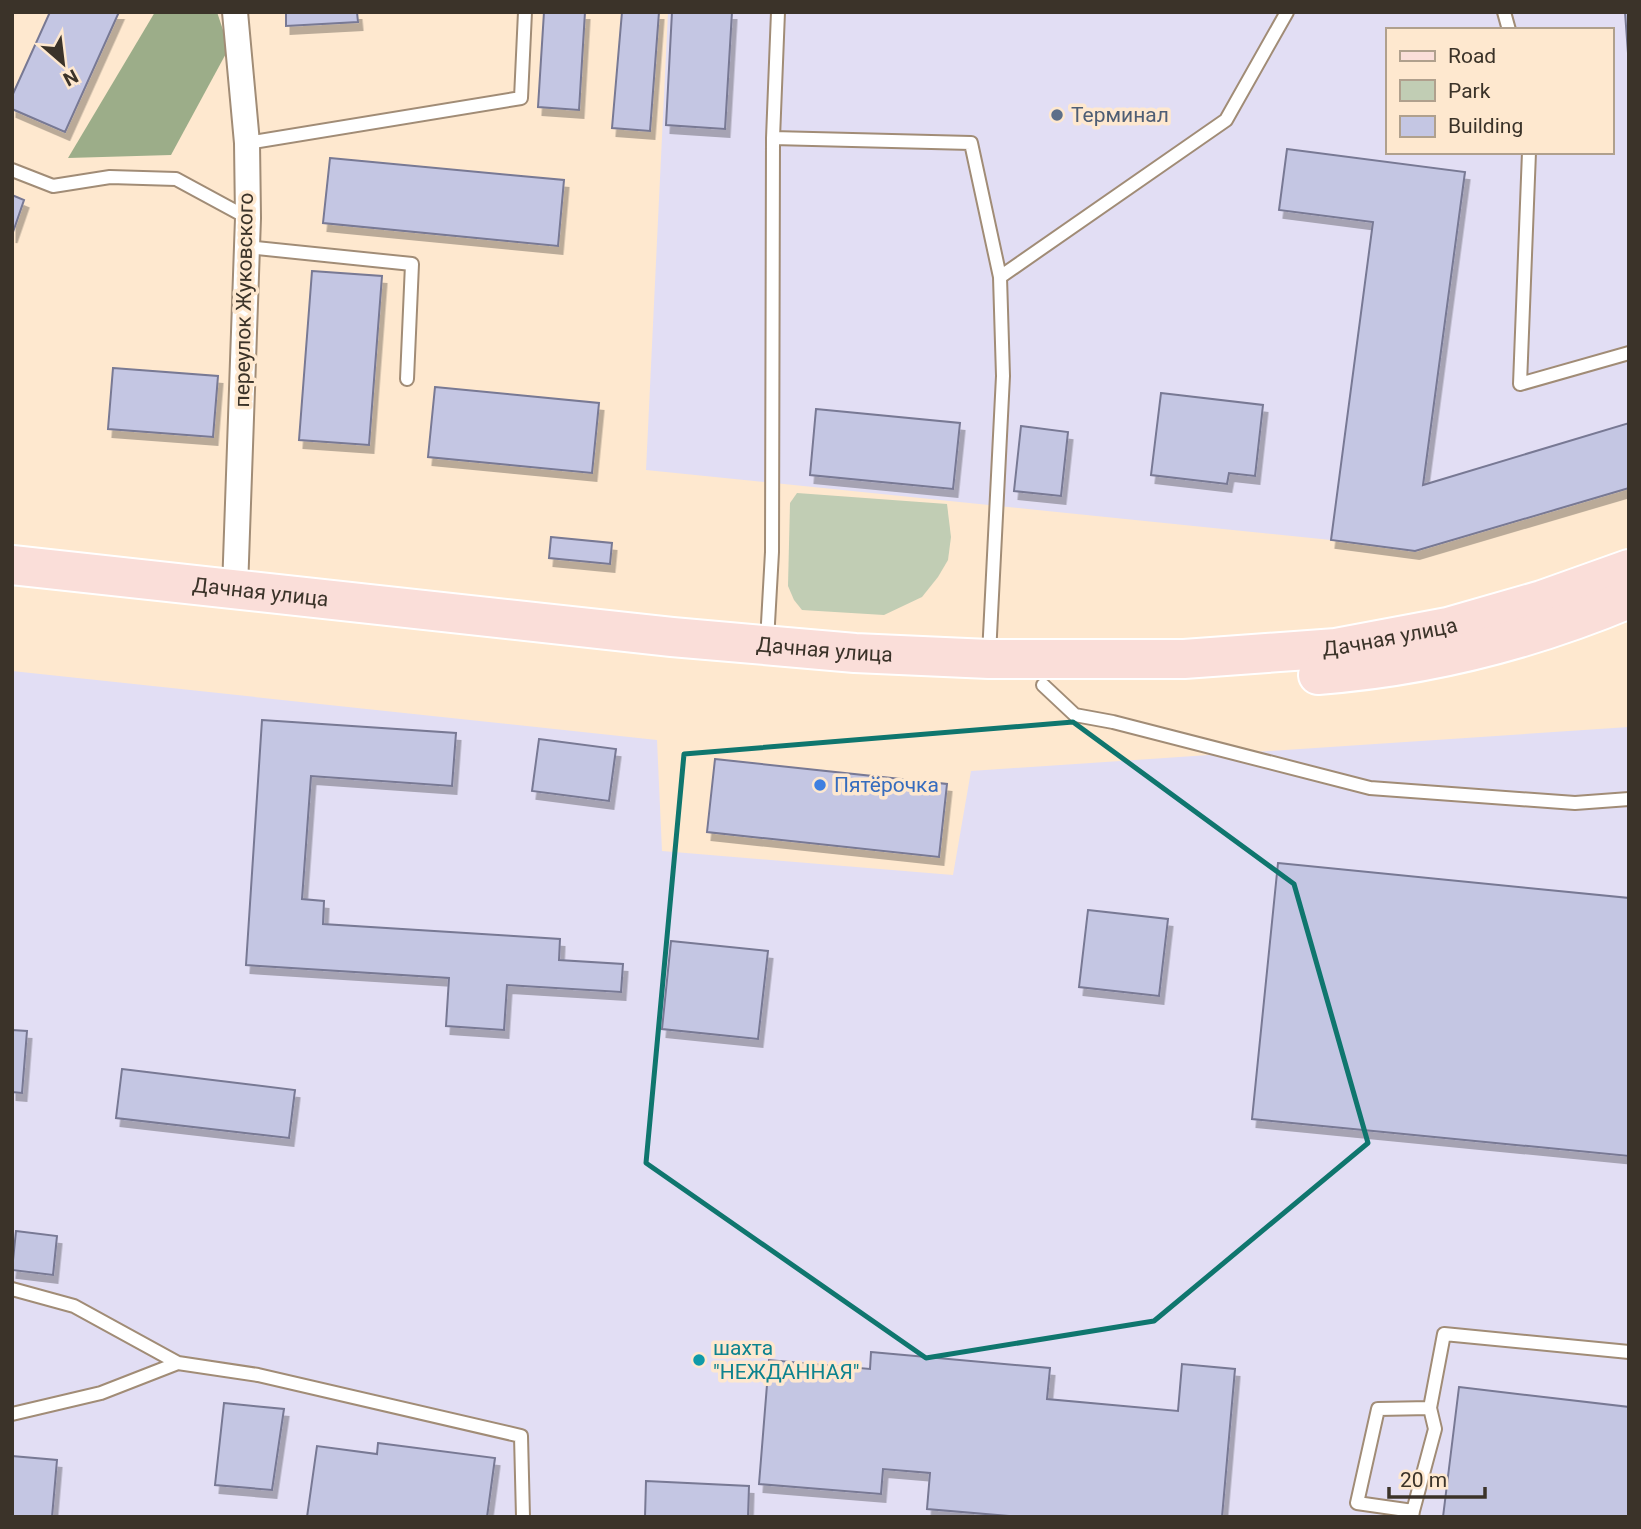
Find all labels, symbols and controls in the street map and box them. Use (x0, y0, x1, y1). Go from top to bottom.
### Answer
north arrow (28, 28, 98, 98)
legend (1386, 28, 1613, 154)
text: Road (1448, 44, 1496, 68)
text: N (59, 64, 82, 91)
text: Park (1448, 79, 1491, 103)
place label: Терминал (1071, 103, 1169, 127)
marker: Терминал (1049, 107, 1065, 123)
text: Building (1448, 114, 1523, 138)
street label: переулок Жуковского (230, 192, 258, 408)
street label: Дачная улица (191, 573, 330, 611)
street label: Дачная улица (1322, 613, 1460, 661)
street label: Дачная улица (755, 632, 893, 667)
place label: Пятёрочка (834, 773, 939, 797)
marker: Пятёрочка (812, 777, 828, 793)
place label: шахта "НЕЖДАННАЯ" (713, 1336, 860, 1384)
marker: шахта "НЕЖДАННАЯ" (691, 1352, 707, 1368)
scale bar (1389, 1456, 1485, 1500)
text: 20 m (1400, 1468, 1447, 1492)

